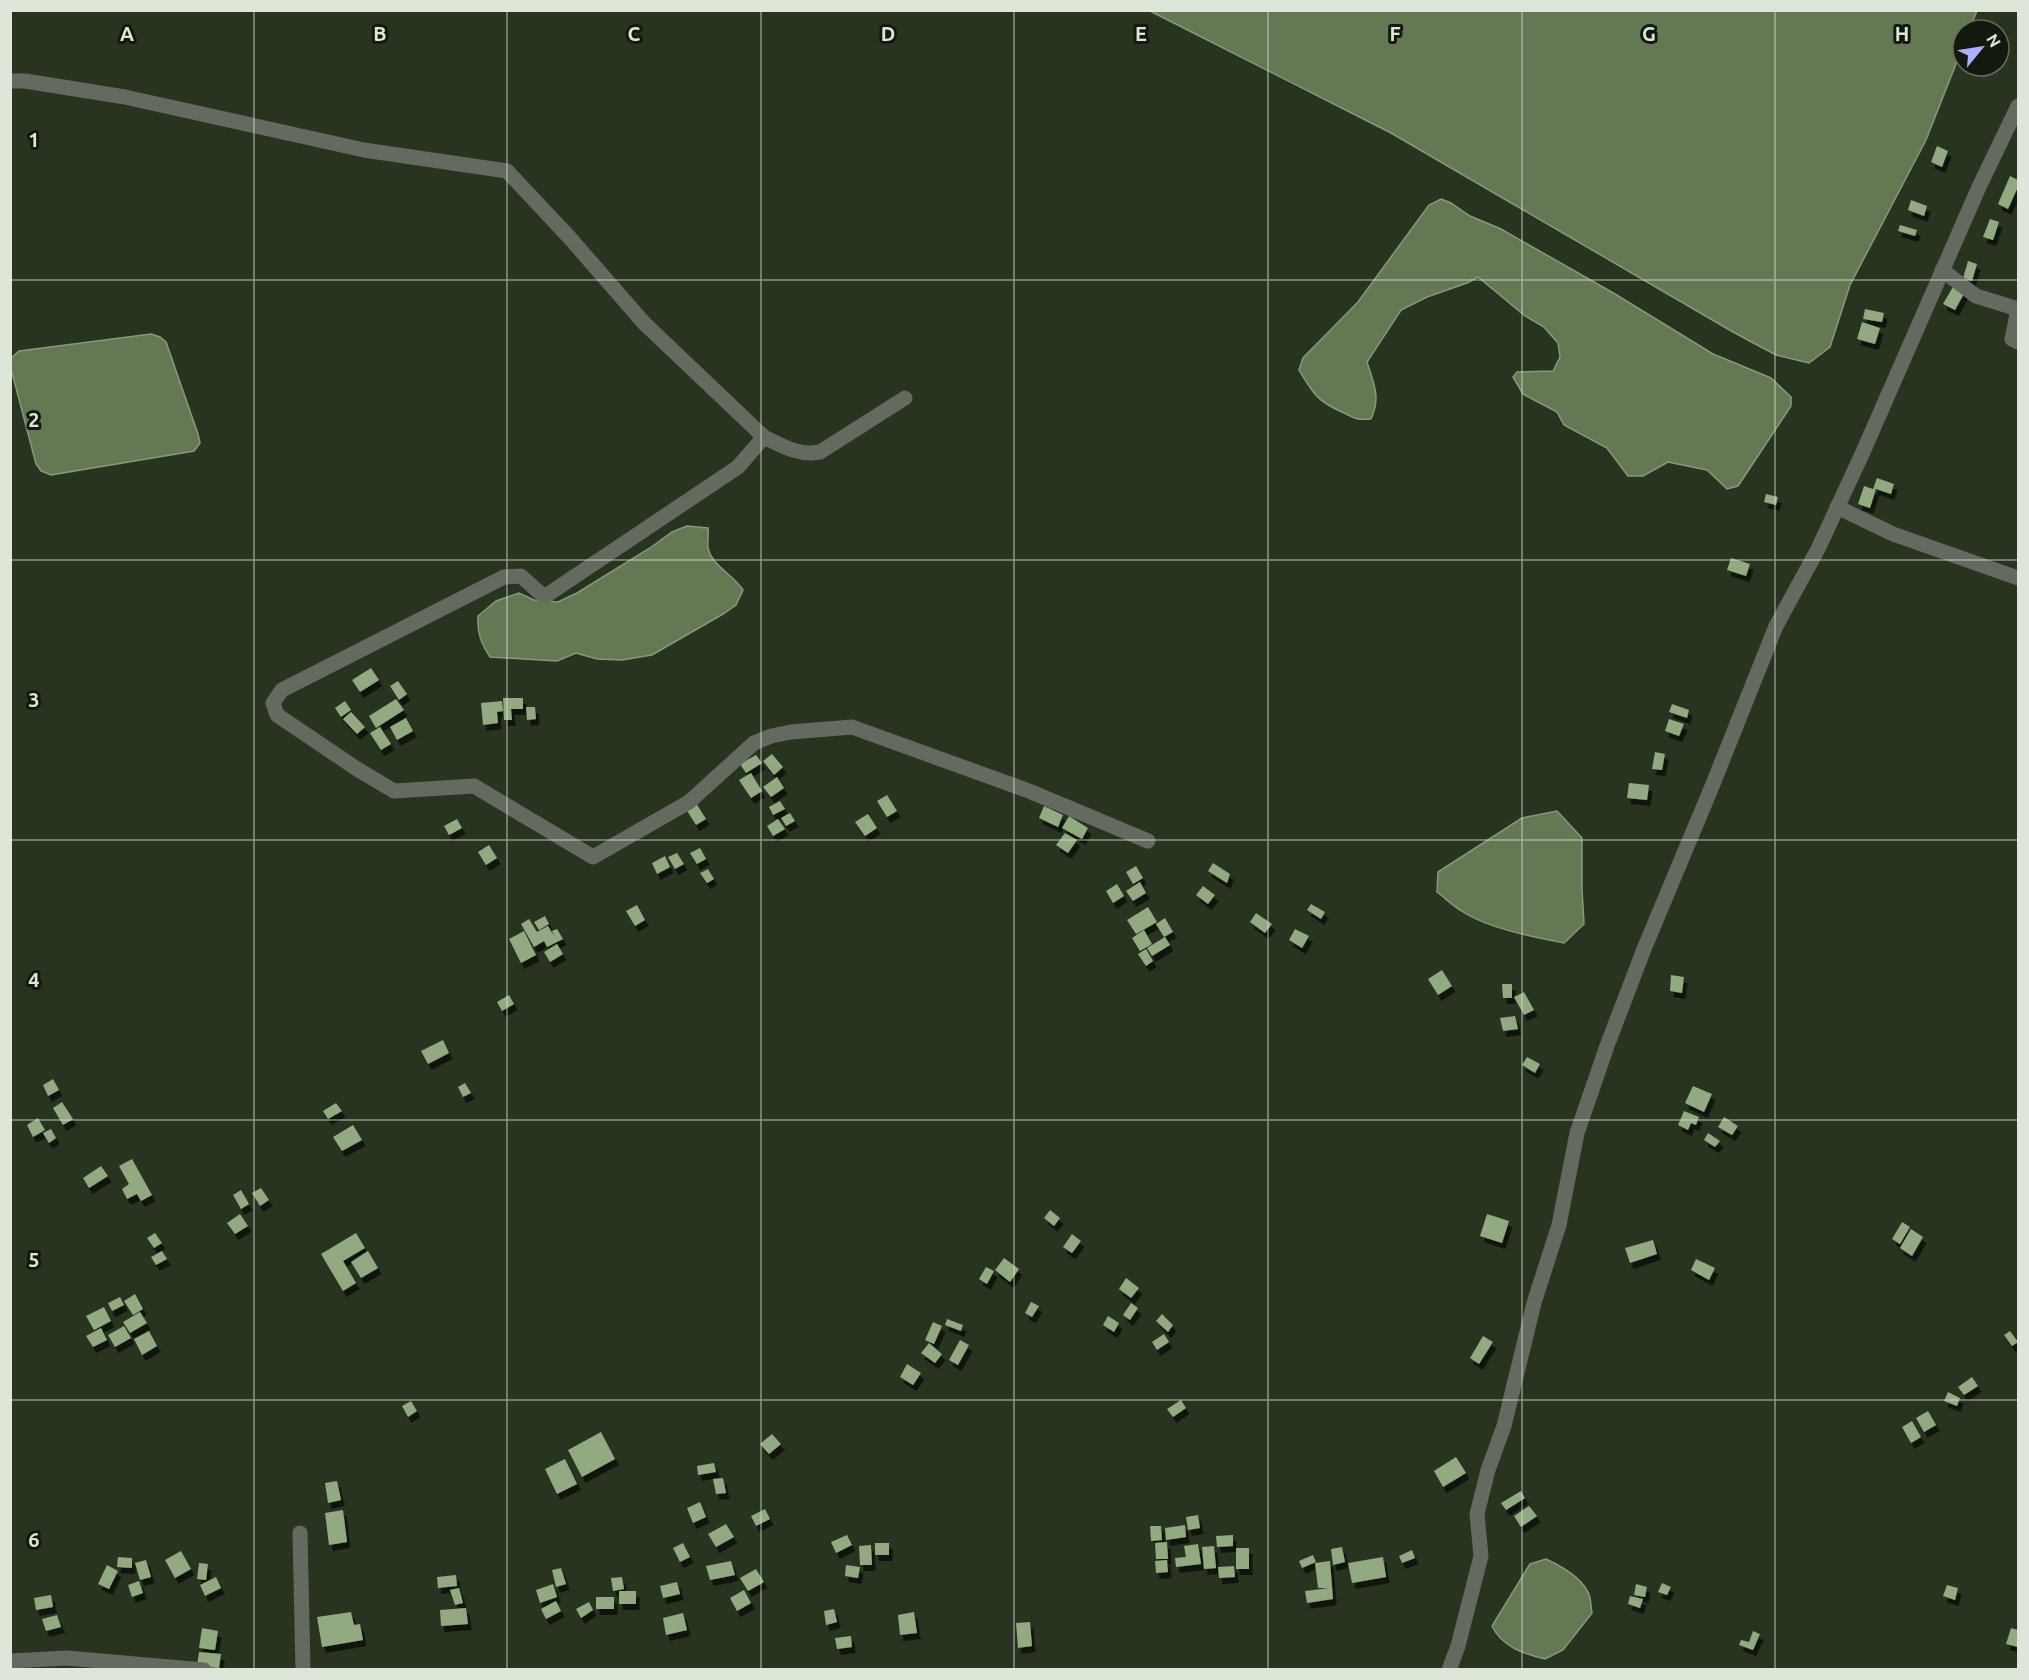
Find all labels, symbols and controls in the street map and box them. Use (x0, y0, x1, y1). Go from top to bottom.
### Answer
north arrow (1951, 18, 2011, 78)
text: A (120, 22, 134, 45)
text: B (373, 22, 387, 45)
text: C (628, 22, 641, 45)
text: D (881, 22, 895, 45)
text: E (1135, 22, 1147, 45)
text: F (1389, 22, 1401, 45)
text: G (1642, 22, 1656, 45)
text: H (1895, 22, 1909, 45)
text: N (1983, 31, 2005, 50)
text: 1 (28, 128, 40, 151)
text: 2 (28, 408, 40, 431)
text: 3 (28, 688, 40, 711)
text: 4 (28, 968, 40, 991)
text: 5 (28, 1248, 40, 1271)
text: 6 (28, 1528, 40, 1551)

